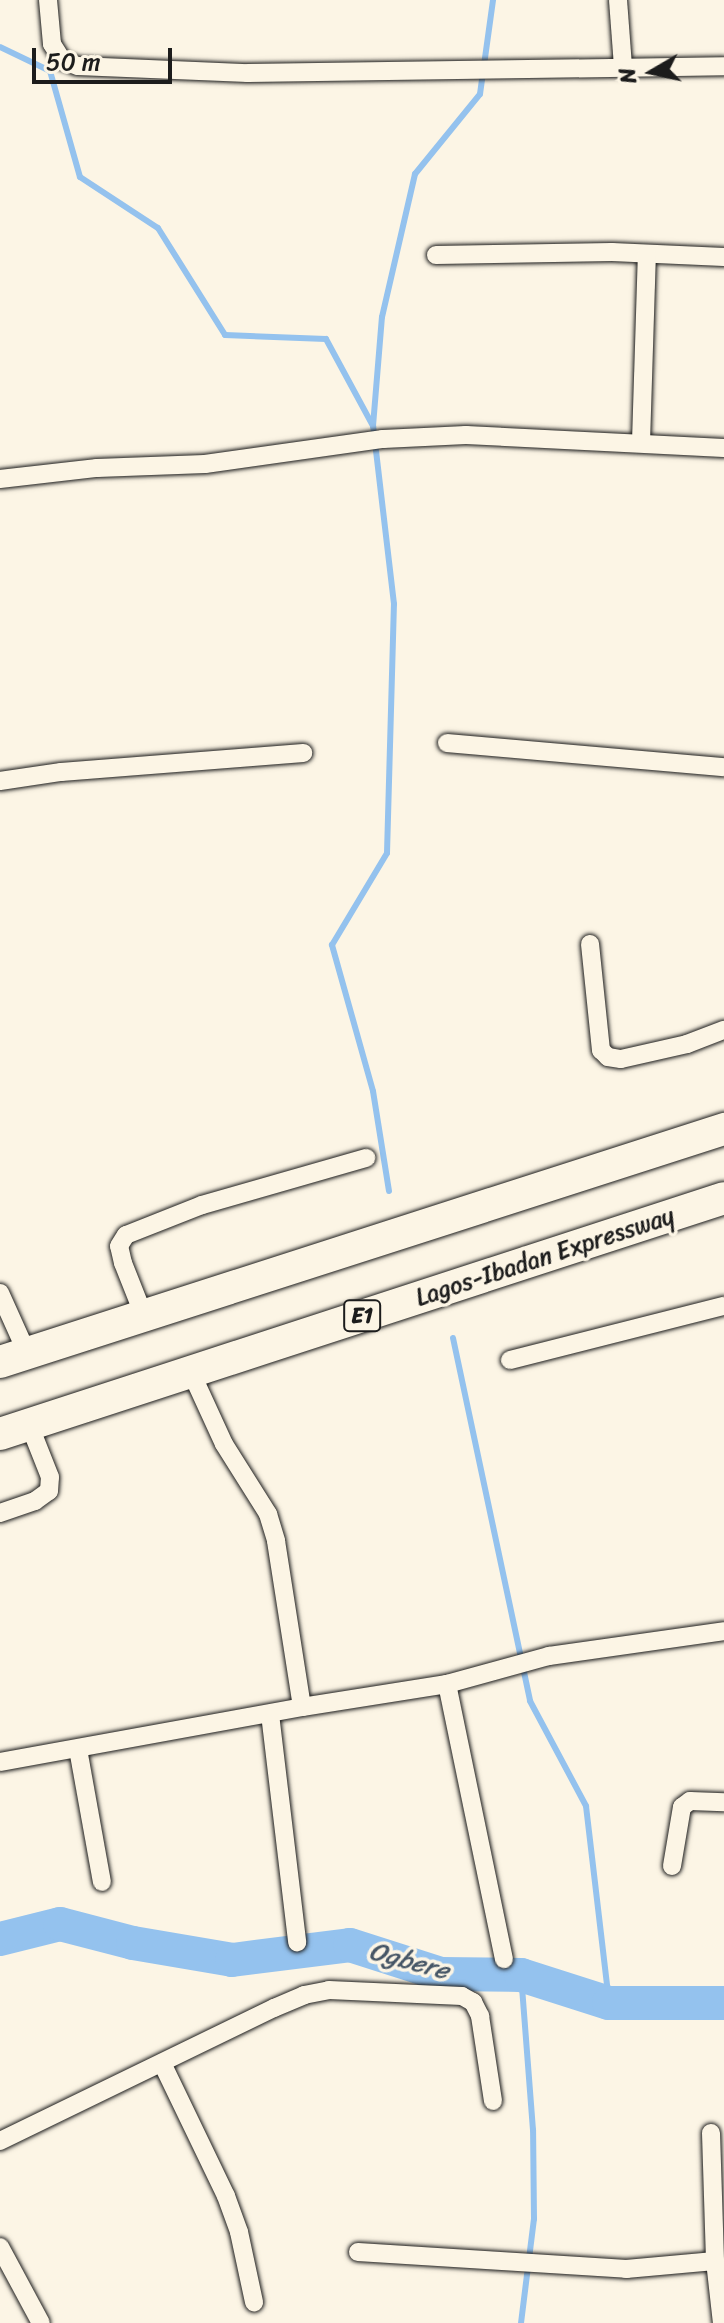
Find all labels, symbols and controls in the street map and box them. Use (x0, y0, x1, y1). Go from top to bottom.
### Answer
scale bar (36, 32, 176, 82)
north arrow (612, 32, 692, 112)
text: 50 m (46, 41, 101, 83)
text: N (607, 65, 648, 86)
street label: Lagos-Ibadan Expressway (411, 1201, 679, 1313)
road number: E1 (342, 1298, 382, 1334)
water label: Ogbere (366, 1935, 452, 1987)

